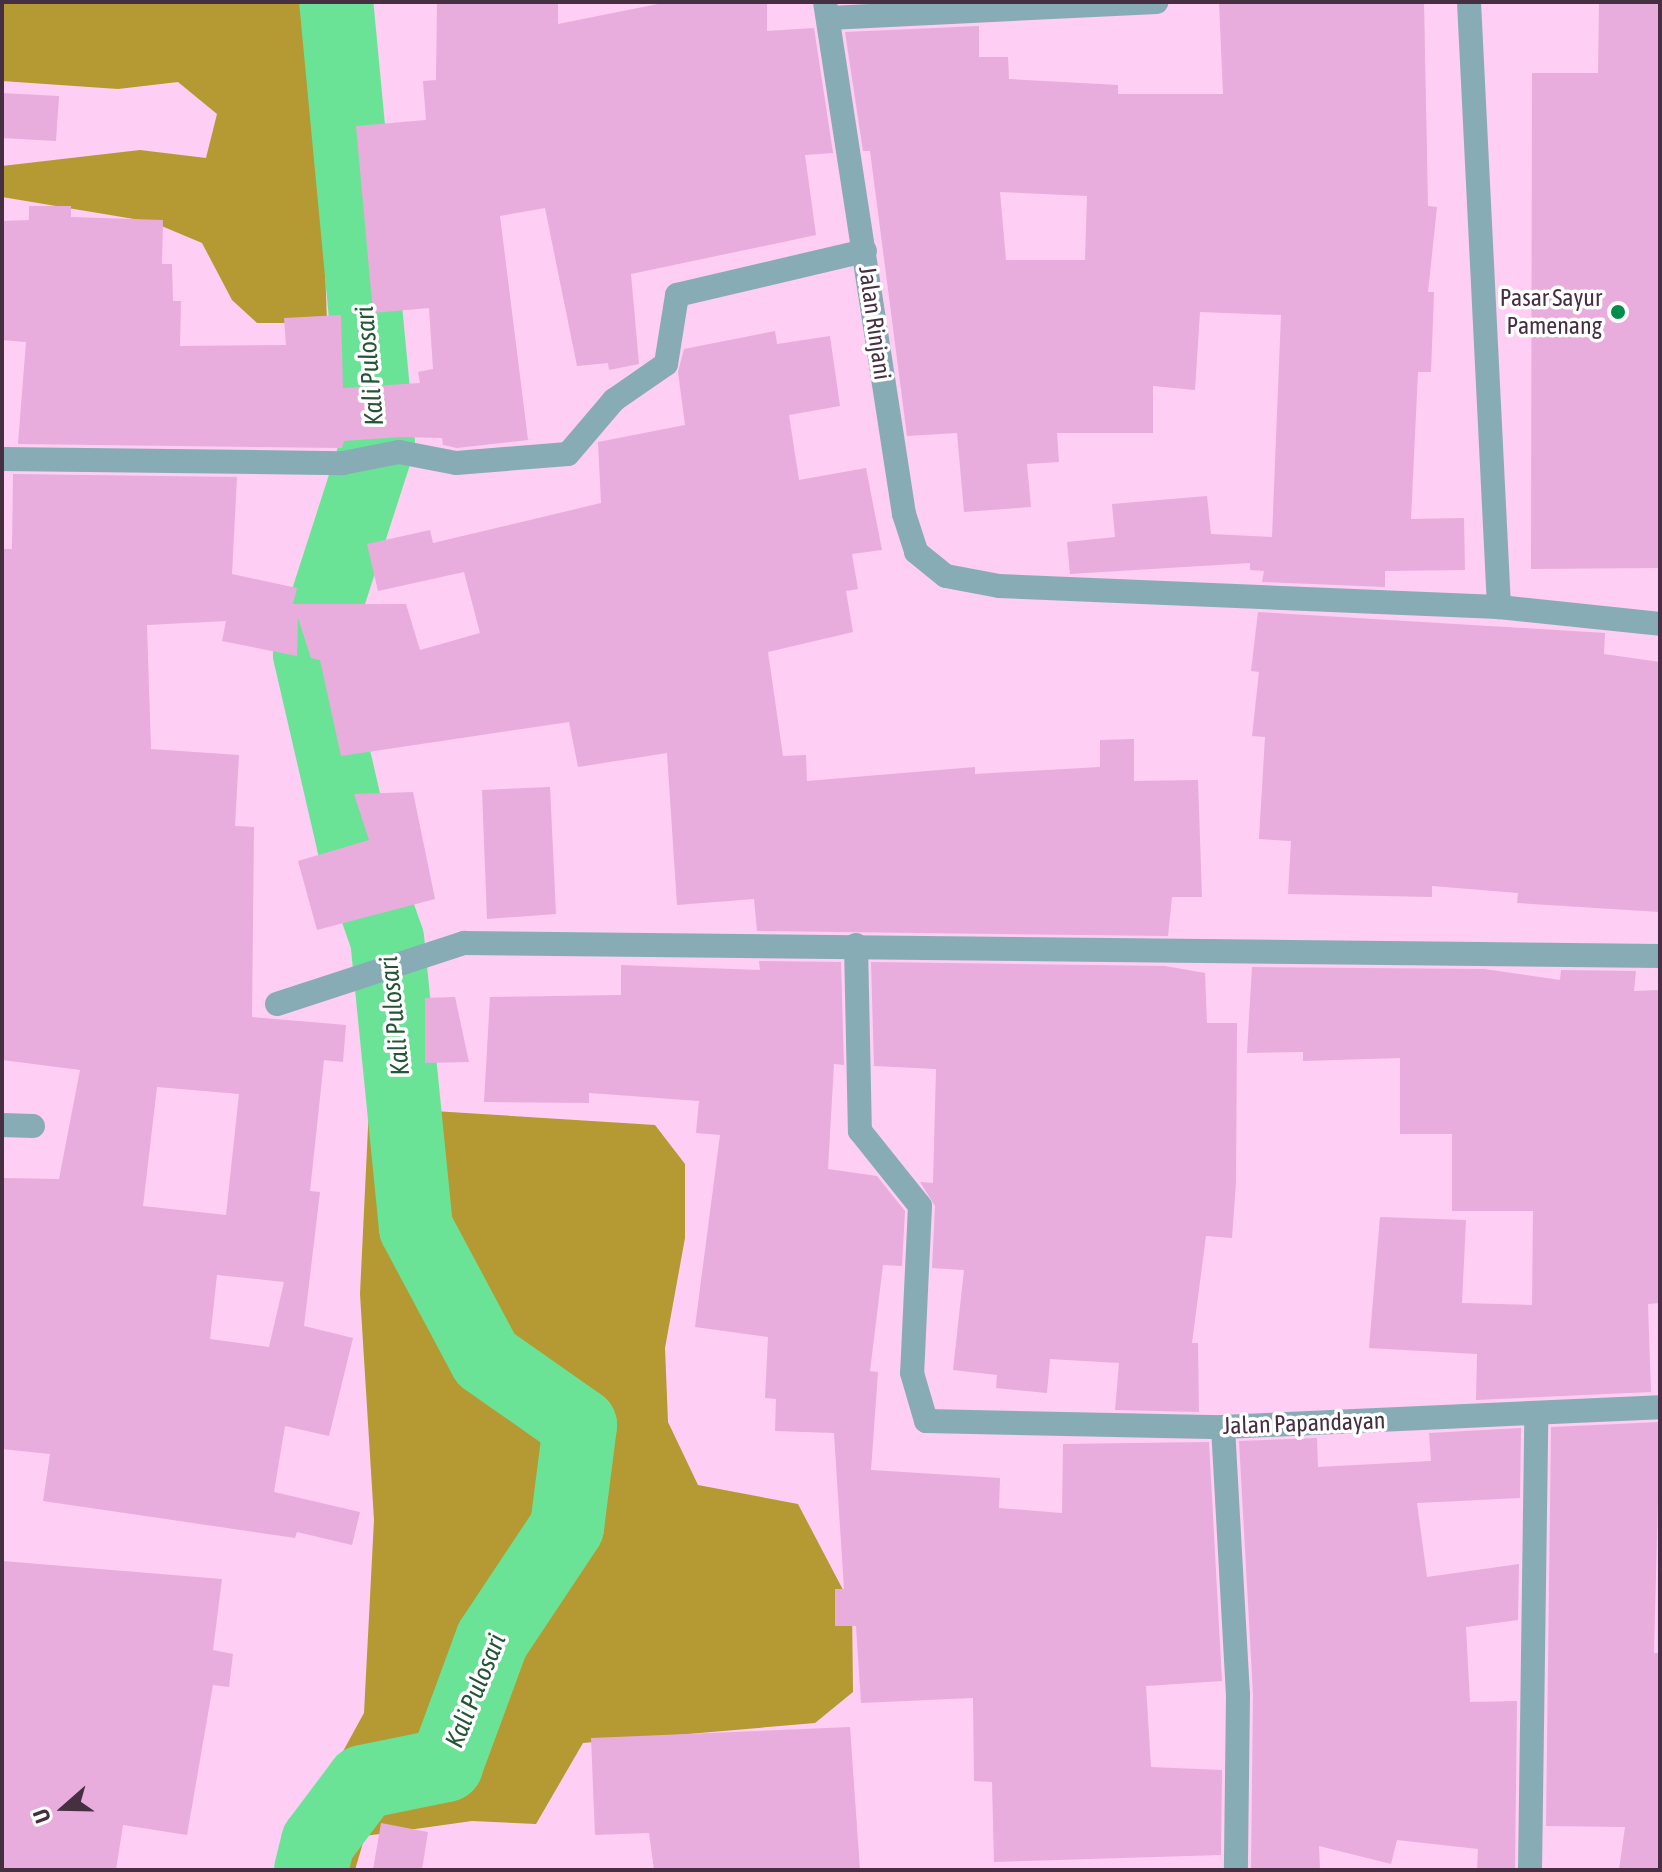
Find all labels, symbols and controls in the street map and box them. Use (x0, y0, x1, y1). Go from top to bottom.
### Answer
street label: Jalan Rinjani (853, 264, 897, 382)
place label: Pasar Sayur Pamenang (1500, 284, 1602, 340)
marker: Pasar Sayur Pamenang (1609, 303, 1627, 321)
water label: Kali Pulosari (349, 305, 391, 427)
water label: Kali Pulosari (373, 955, 417, 1077)
street label: Jalan Papandayan (1222, 1406, 1386, 1440)
water label: Kali Pulosari (439, 1630, 513, 1752)
north arrow (24, 1768, 104, 1848)
text: U (27, 1806, 56, 1827)

